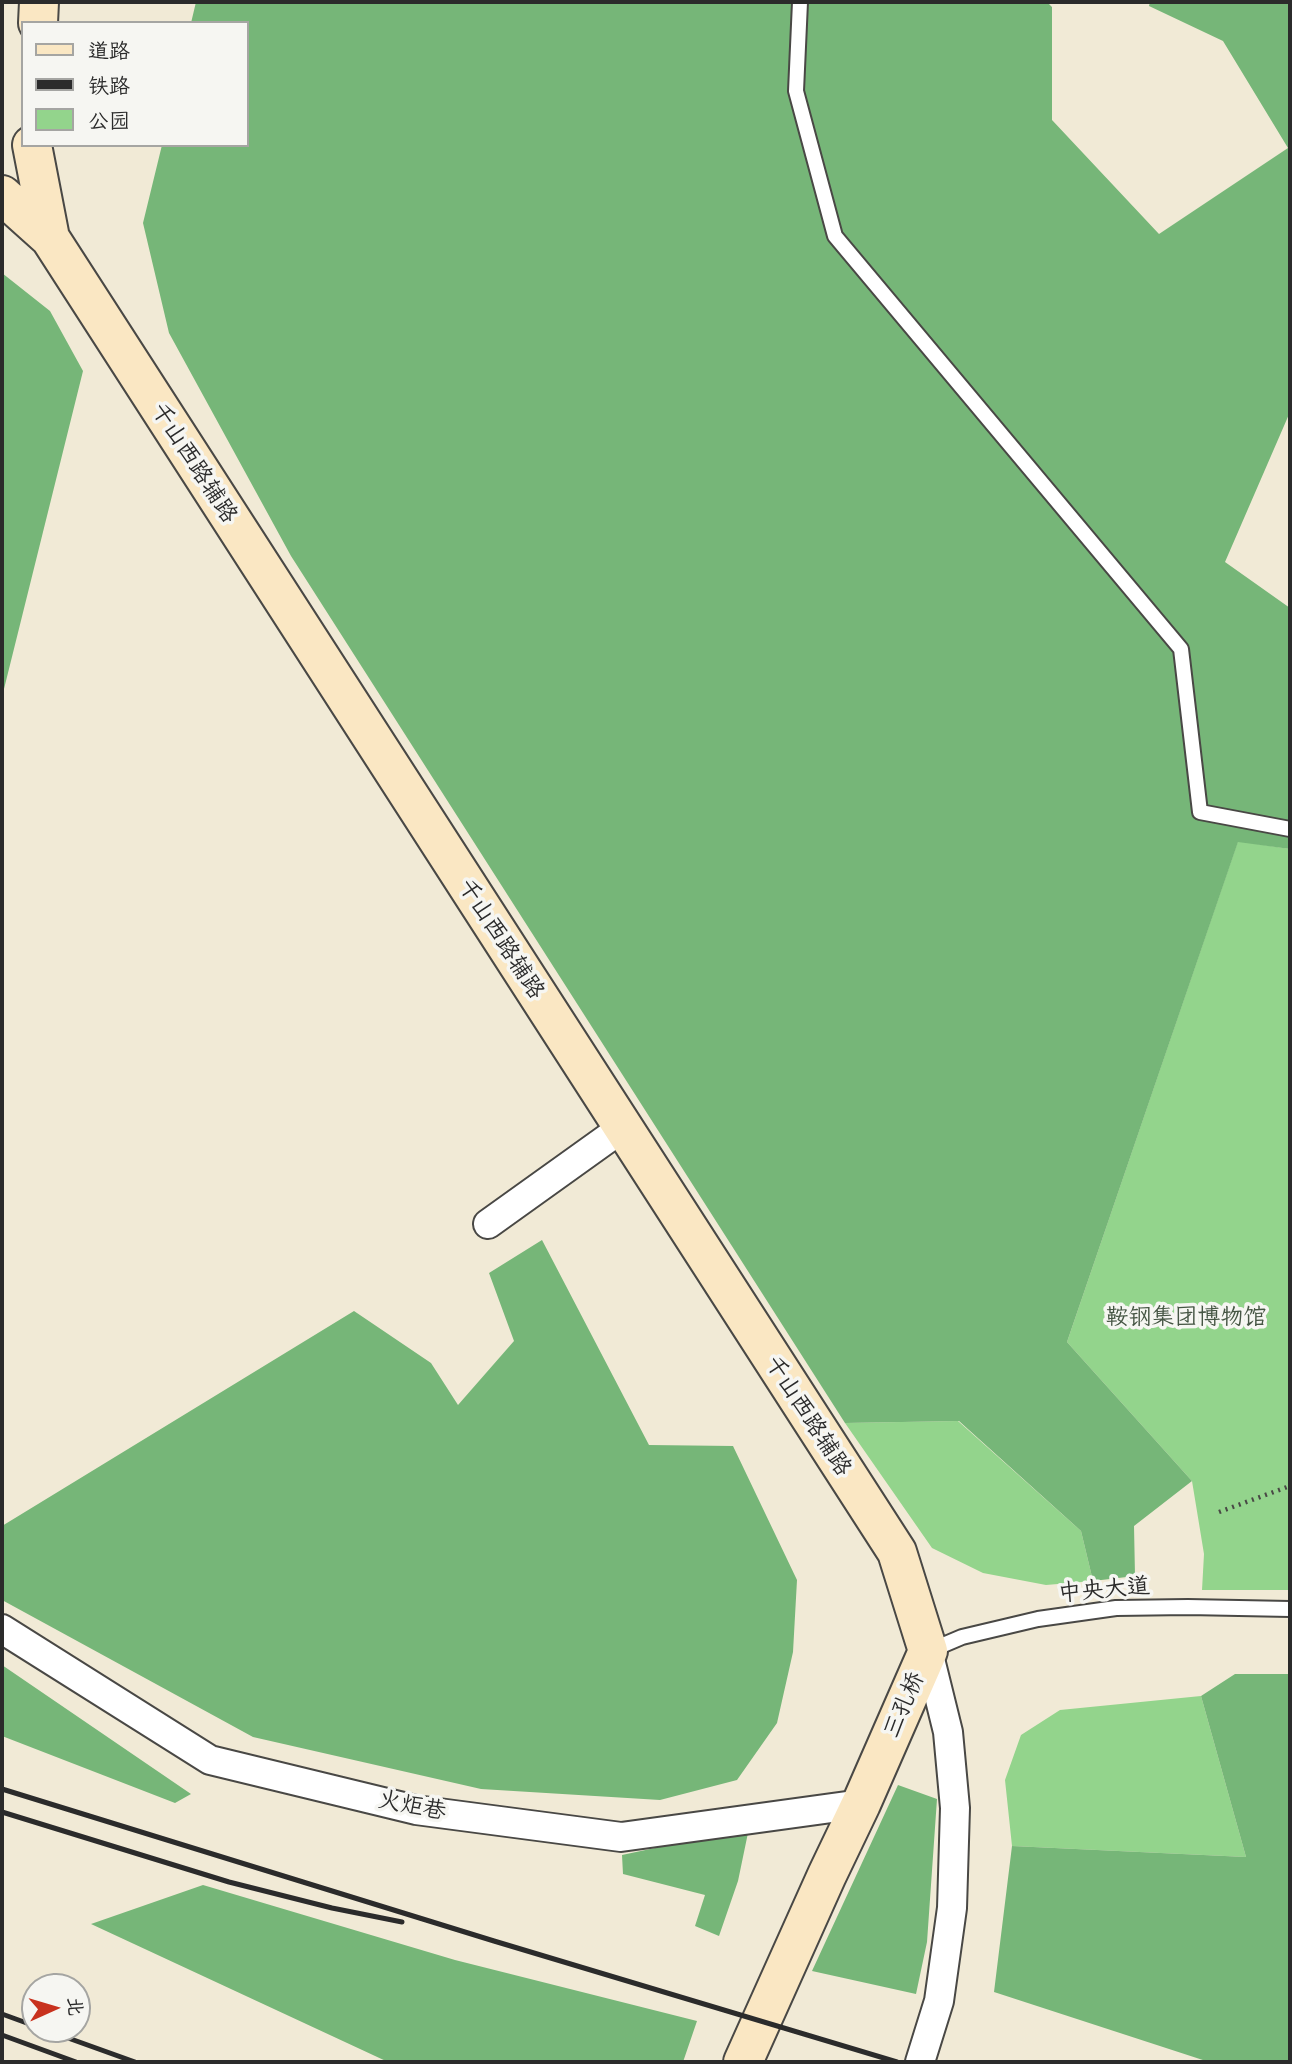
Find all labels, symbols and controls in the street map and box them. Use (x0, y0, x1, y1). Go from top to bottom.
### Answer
legend (21, 21, 248, 147)
text: 道路 (88, 39, 130, 63)
text: 铁路 (88, 74, 130, 98)
text: 公园 (88, 109, 130, 133)
street label: 千山西路辅路 (145, 398, 243, 528)
street label: 千山西路辅路 (452, 874, 550, 1004)
park label: 鞍钢集团博物馆 (1106, 1303, 1266, 1331)
street label: 千山西路辅路 (759, 1351, 857, 1481)
street label: 中央大道 (1057, 1572, 1151, 1608)
street label: 三孔桥 (878, 1668, 930, 1742)
street label: 火炬巷 (376, 1786, 448, 1826)
north arrow (21, 1973, 91, 2043)
text: 北 (63, 1996, 87, 2017)

